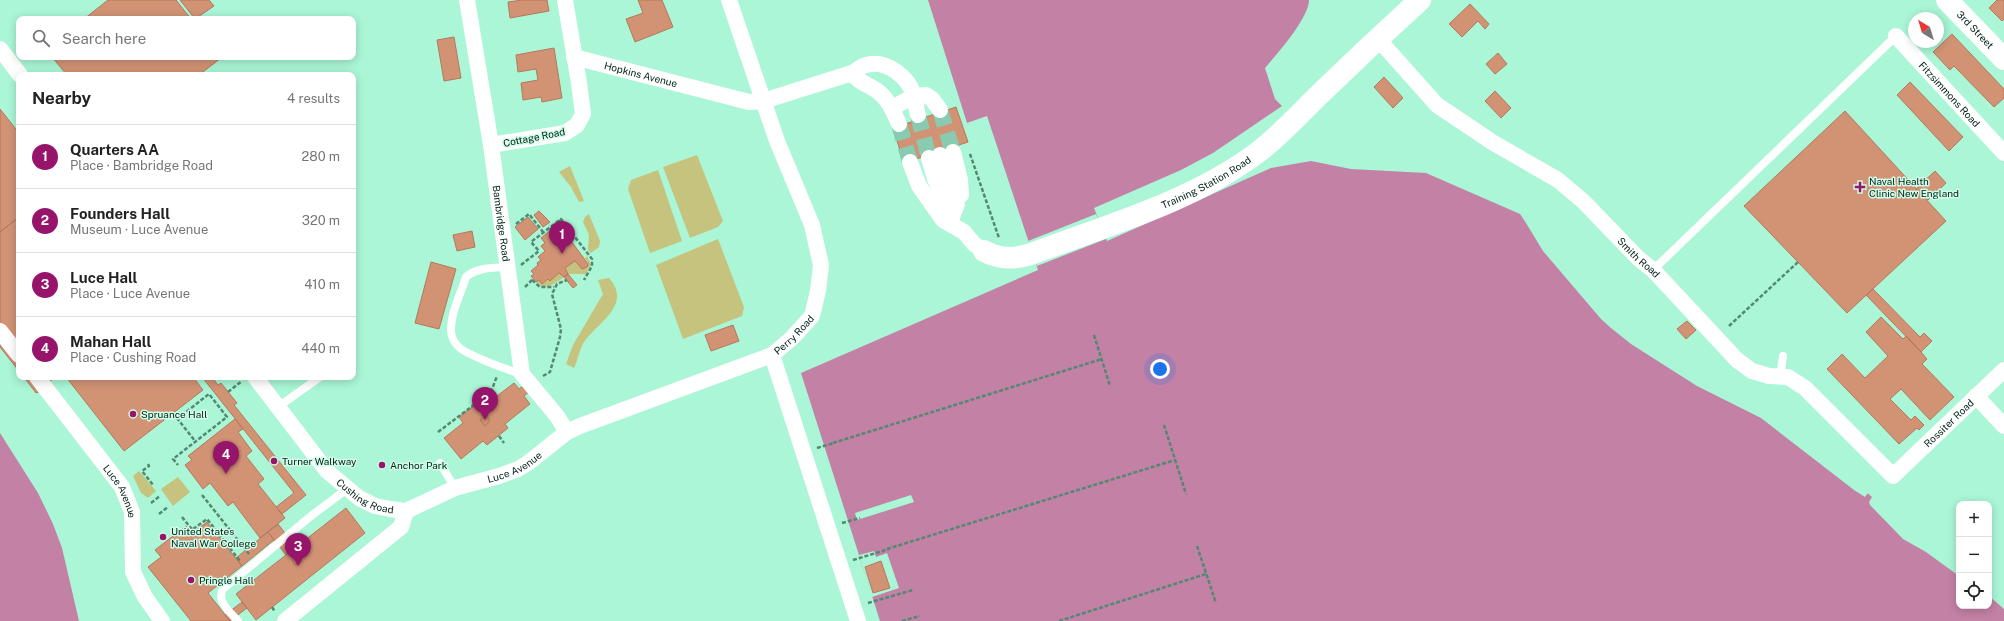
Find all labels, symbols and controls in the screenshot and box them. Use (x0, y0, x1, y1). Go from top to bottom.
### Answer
street label: 3rd Street (1955, 8, 1996, 51)
north arrow (1908, 12, 1944, 48)
search box (16, 16, 356, 60)
icon: search (30, 27, 52, 49)
text: Search here (62, 30, 146, 47)
street label: Hopkins Avenue (603, 59, 679, 89)
street label: Fitzsimmons Road (1916, 59, 1983, 129)
text: Nearby (32, 88, 91, 108)
text: 4 results (287, 91, 340, 106)
street label: Cottage Road (502, 125, 566, 149)
text: Quarters AA (70, 141, 159, 158)
text: 1 (42, 149, 48, 164)
text: 280 m (302, 149, 340, 164)
street label: Training Station Road (1159, 153, 1253, 211)
text: Place · Bambridge Road (70, 158, 213, 173)
place label: Naval Health Clinic New England (1869, 175, 1959, 199)
marker: Naval Health Clinic New England (1854, 181, 1866, 193)
street label: Bambridge Road (490, 184, 513, 262)
text: Founders Hall (70, 205, 170, 222)
text: 2 (41, 213, 49, 228)
text: 320 m (302, 213, 340, 228)
pin: 1 (549, 221, 575, 254)
text: Museum · Luce Avenue (70, 222, 208, 237)
street label: Smith Road (1615, 235, 1663, 280)
text: Luce Hall (70, 269, 138, 286)
text: 3 (41, 277, 49, 292)
text: 410 m (304, 277, 340, 292)
text: Place · Luce Avenue (70, 286, 190, 301)
street label: Perry Road (771, 312, 816, 357)
text: Mahan Hall (70, 333, 152, 350)
text: 4 (41, 341, 49, 356)
text: 440 m (301, 341, 340, 356)
text: Place · Cushing Road (70, 350, 196, 365)
your location (1150, 359, 1170, 379)
pin: 2 (472, 387, 498, 420)
street label: Rossiter Road (1921, 396, 1976, 450)
place label: Spruance Hall (141, 408, 207, 420)
marker: Spruance Hall (128, 409, 138, 419)
pin: 4 (213, 441, 239, 474)
street label: Luce Avenue (486, 448, 544, 485)
place label: Turner Walkway (282, 455, 357, 467)
marker: Turner Walkway (269, 456, 279, 466)
place label: Anchor Park (390, 459, 448, 471)
marker: Anchor Park (377, 460, 387, 470)
street label: Luce Avenue (101, 462, 138, 518)
street label: Cushing Road (334, 476, 394, 515)
map controls (1956, 501, 1992, 609)
button: + (1956, 501, 1992, 537)
place label: United States Naval War College (171, 525, 256, 549)
marker: United States Naval War College (158, 532, 168, 542)
pin: 3 (285, 533, 311, 566)
button: − (1956, 537, 1992, 573)
button: locate (1956, 573, 1992, 609)
place label: Pringle Hall (199, 574, 254, 586)
marker: Pringle Hall (186, 575, 196, 585)

